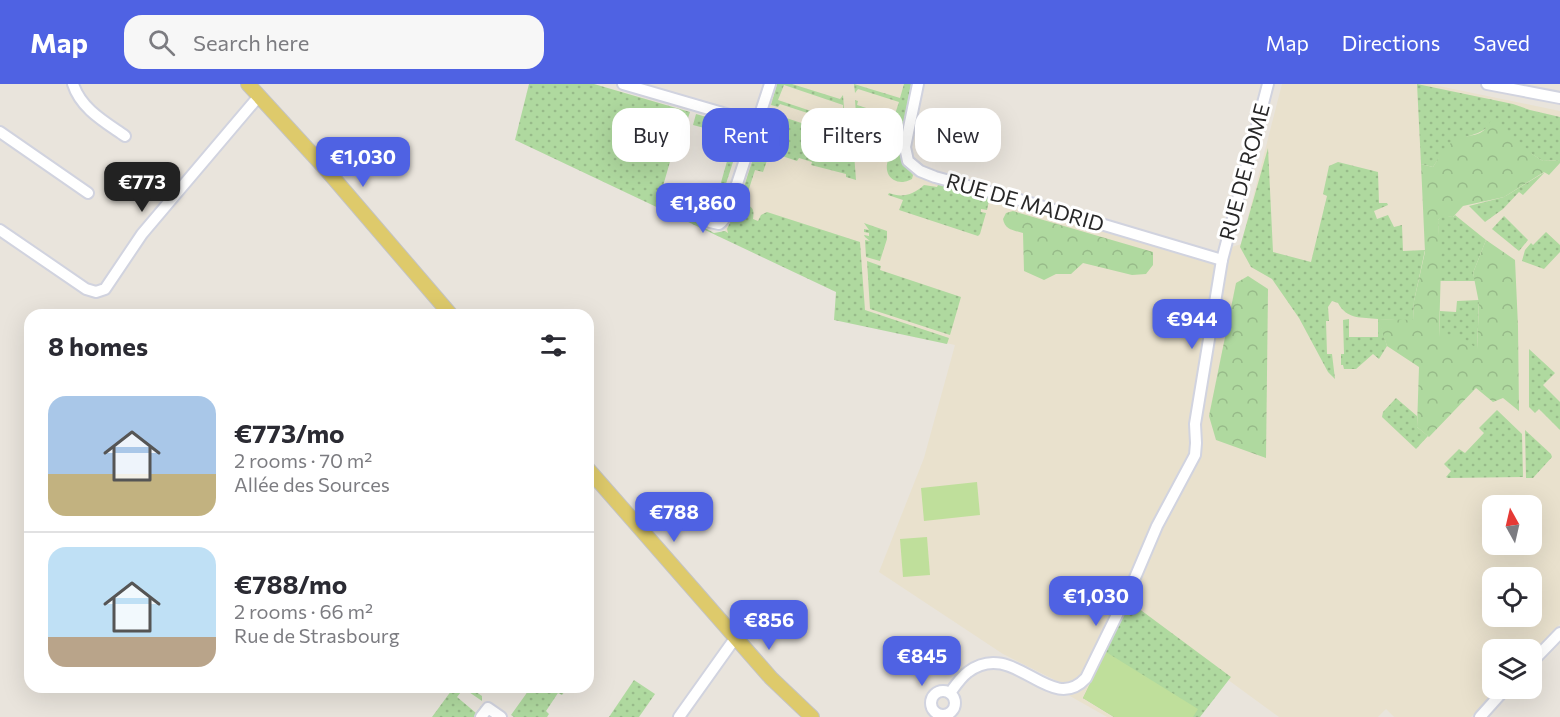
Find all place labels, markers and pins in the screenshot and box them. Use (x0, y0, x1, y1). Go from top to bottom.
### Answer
pin: €1,030 (314, 137, 412, 188)
pin: €773 (106, 162, 178, 213)
pin: €1,860 (654, 183, 752, 234)
pin: €944 (1156, 299, 1228, 350)
pin: €788 (638, 492, 710, 543)
pin: €1,030 (1047, 576, 1145, 627)
pin: €856 (733, 600, 805, 651)
pin: €845 (886, 636, 958, 687)

